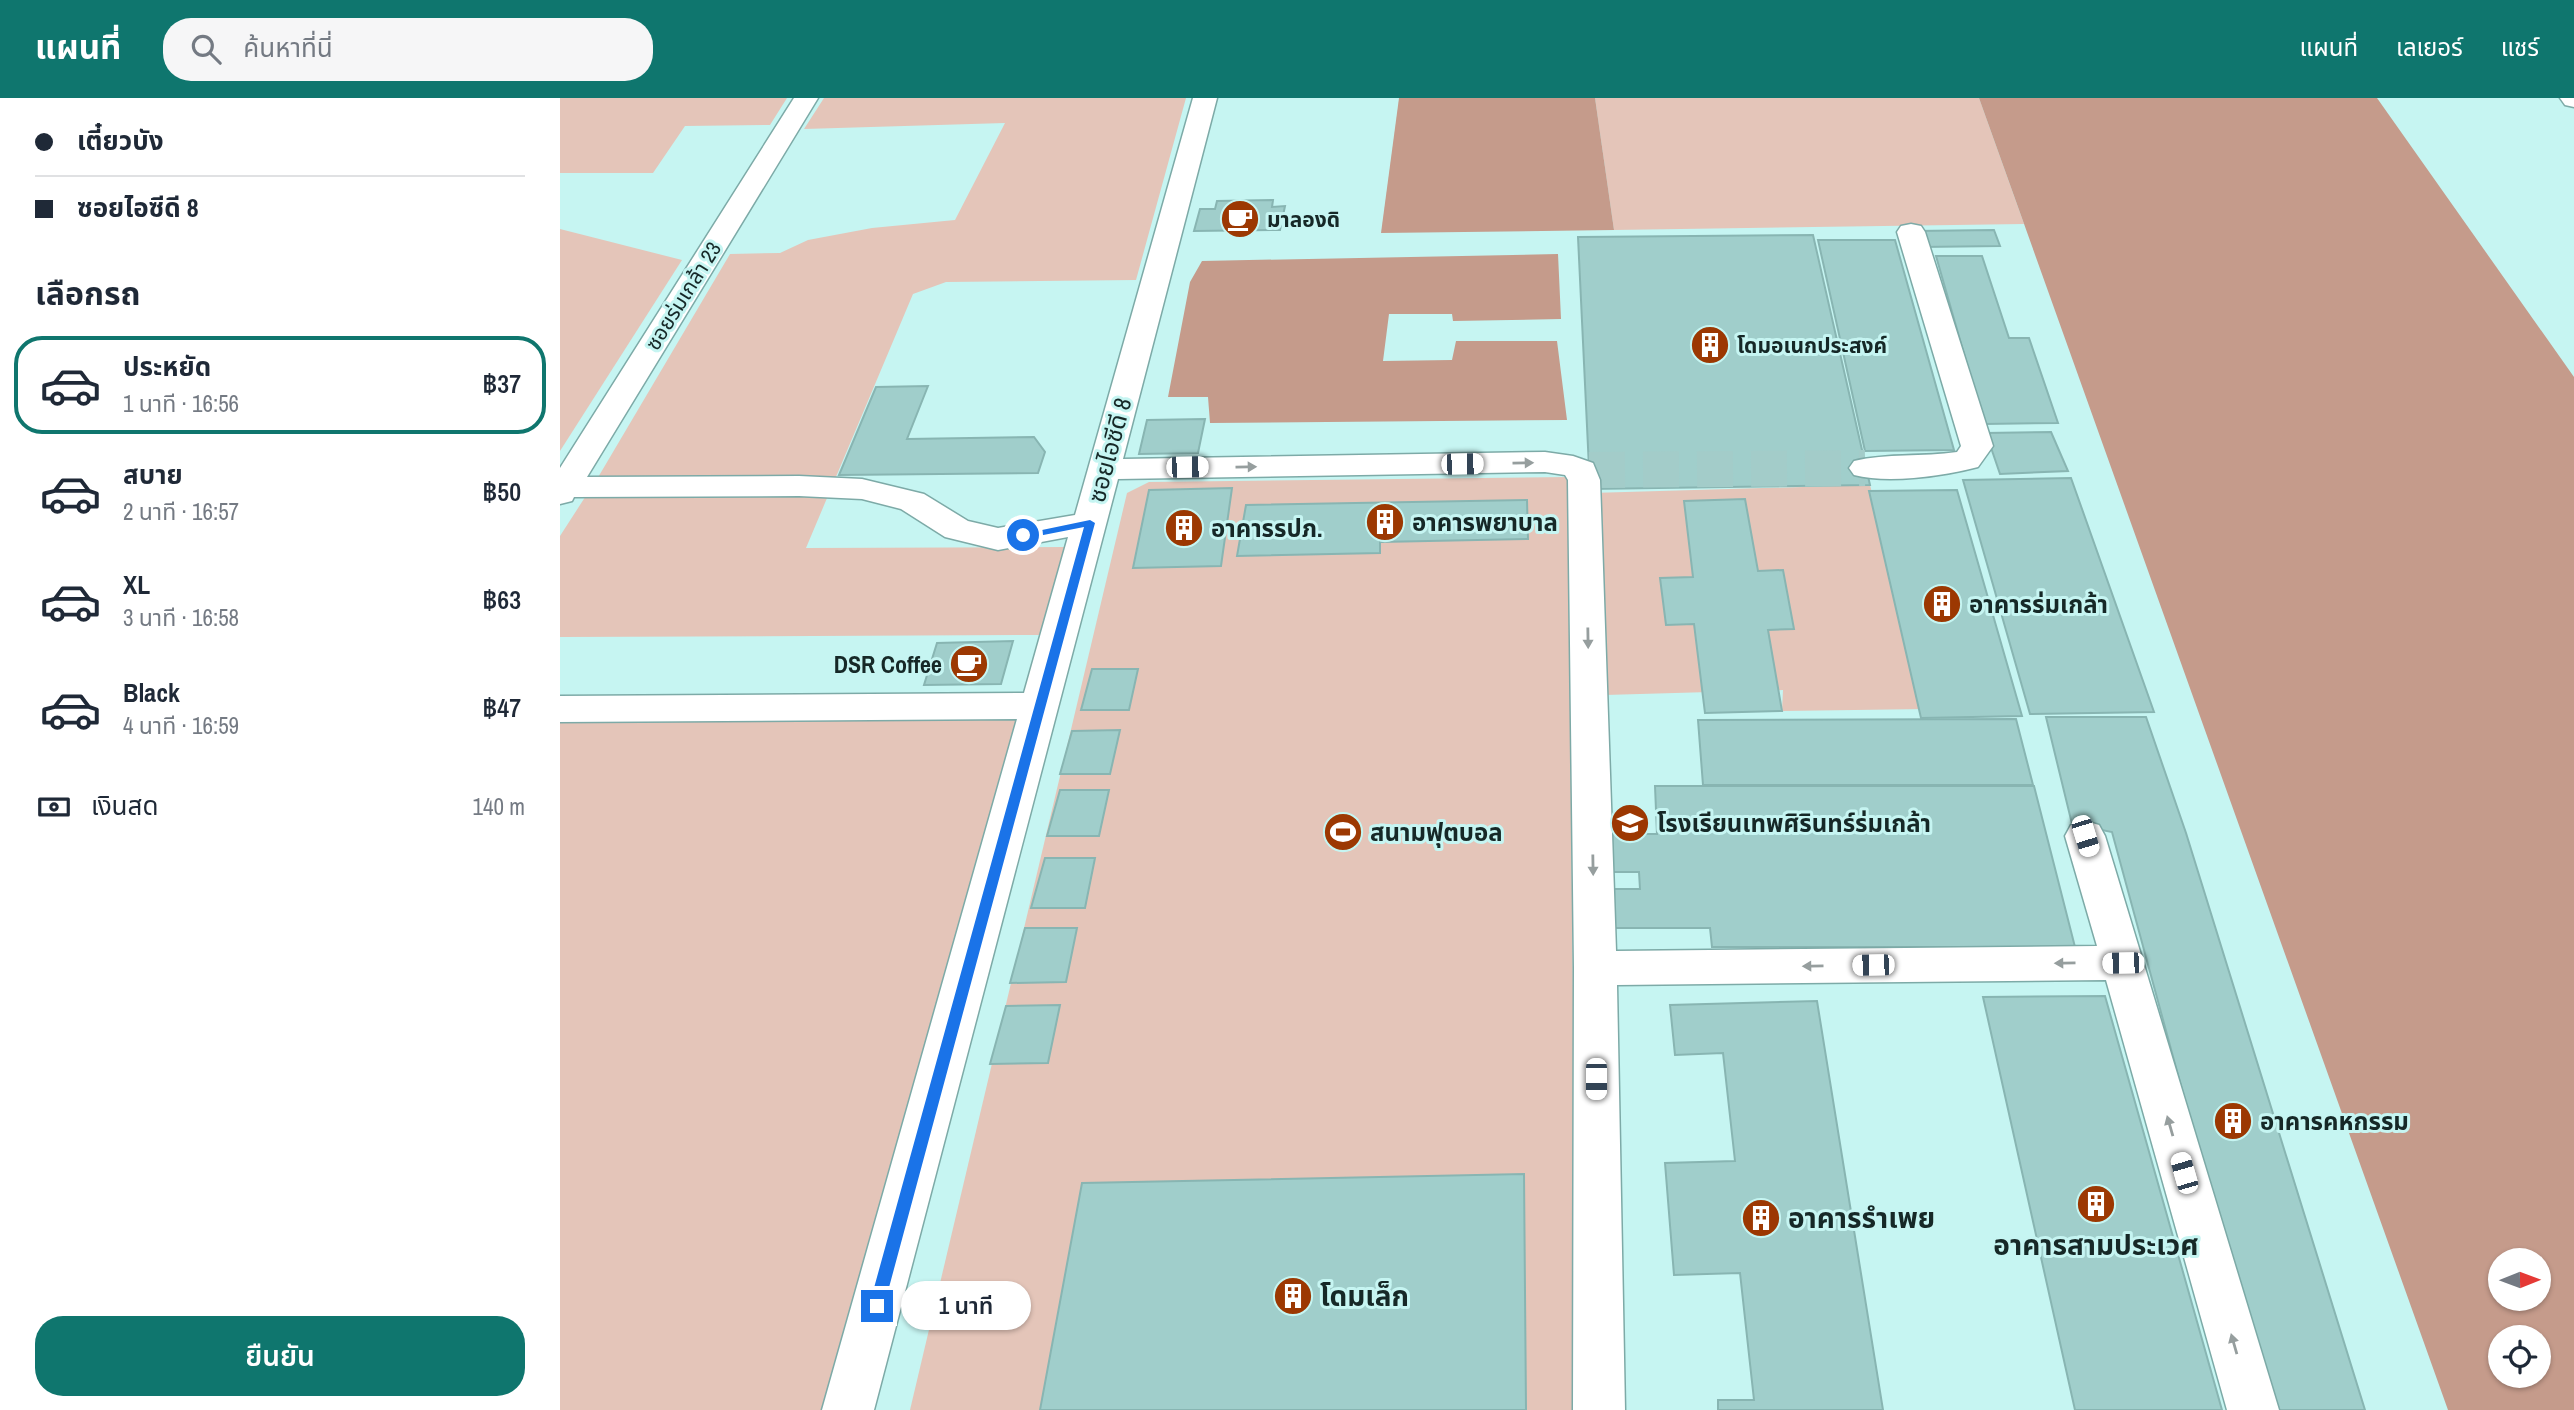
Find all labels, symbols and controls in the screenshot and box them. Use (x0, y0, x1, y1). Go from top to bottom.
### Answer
search box (163, 18, 653, 81)
text: แผนที่ (35, 25, 121, 69)
icon: search (187, 30, 225, 68)
text: ค้นหาที่นี่ (243, 30, 333, 65)
text: แผนที่ (2300, 31, 2358, 63)
text: เลเยอร์ (2396, 31, 2463, 63)
text: แชร์ (2501, 31, 2539, 63)
text: เตี๋ยวบัง (77, 123, 163, 158)
text: ซอยไอซีดี 8 (77, 190, 199, 225)
cafe icon: มาลองดิ (1219, 198, 1261, 240)
place label: มาลองดิ (1267, 205, 1340, 234)
street label: ซอยร่มเกล้า 23 (638, 236, 728, 356)
text: เลือกรถ (35, 272, 140, 315)
building icon: โดมอเนกประสงค์ (1689, 324, 1731, 366)
place label: โดมอเนกประสงค์ (1737, 331, 1887, 360)
text: ประหยัด (123, 349, 211, 384)
icon: car (39, 354, 102, 417)
text: ฿37 (482, 366, 521, 401)
text: 1 นาที · 16:56 (123, 388, 239, 419)
street label: ซอยไอซีดี 8 (1080, 394, 1138, 506)
car (1441, 453, 1484, 475)
car (1166, 456, 1209, 478)
text: สบาย (123, 457, 183, 492)
one-way arrow (1512, 457, 1534, 469)
one-way arrow (1235, 461, 1257, 472)
icon: car (39, 462, 102, 525)
text: ฿50 (482, 474, 521, 509)
text: 2 นาที · 16:57 (123, 496, 239, 527)
building icon: อาคารพยาบาล (1364, 501, 1406, 543)
place label: อาคารพยาบาล (1412, 506, 1558, 538)
building icon: อาคารรปภ. (1163, 507, 1205, 549)
place label: อาคารรปภ. (1211, 512, 1322, 544)
route start (1007, 519, 1039, 551)
text: XL (123, 567, 150, 602)
icon: car (39, 570, 102, 633)
text: ฿63 (482, 582, 521, 617)
building icon: อาคารร่มเกล้า (1921, 583, 1963, 625)
place label: อาคารร่มเกล้า (1969, 588, 2108, 620)
text: 3 นาที · 16:58 (123, 602, 239, 633)
one-way arrow (1582, 627, 1593, 649)
cafe icon: DSR Coffee (948, 643, 990, 685)
place label: DSR Coffee (834, 648, 942, 680)
text: Black (123, 675, 180, 710)
icon: car (39, 678, 102, 741)
text: ฿47 (482, 690, 521, 725)
text: 4 นาที · 16:59 (123, 710, 239, 741)
icon: cash (35, 788, 73, 826)
text: เงินสด (91, 788, 158, 823)
text: 140 m (473, 791, 525, 822)
school or university icon: โรงเรียนเทพศิรินทร์ร่มเกล้า (1609, 802, 1651, 844)
place label: โรงเรียนเทพศิรินทร์ร่มเกล้า (1657, 807, 1931, 839)
sports icon: สนามฟุตบอล (1322, 811, 1364, 853)
car (2069, 813, 2102, 859)
place label: สนามฟุตบอล (1370, 816, 1503, 848)
one-way arrow (1587, 854, 1598, 876)
car (2102, 952, 2145, 974)
car (1852, 954, 1895, 976)
one-way arrow (2054, 957, 2076, 969)
one-way arrow (1802, 960, 1824, 972)
car (1586, 1058, 1607, 1100)
building icon: อาคารคหกรรม (2212, 1100, 2254, 1142)
place label: อาคารคหกรรม (2260, 1105, 2409, 1137)
one-way arrow (2165, 1115, 2175, 1136)
car (2169, 1150, 2200, 1196)
building icon: อาคารสามประเวศ (2075, 1183, 2117, 1225)
building icon: อาคารรำเพย (1740, 1197, 1782, 1239)
place label: อาคารรำเพย (1788, 1199, 1935, 1237)
place label: อาคารสามประเวศ (1993, 1226, 2199, 1264)
north arrow (2488, 1248, 2552, 1311)
map controls (2488, 1248, 2551, 1388)
building icon: โดมเล็ก (1272, 1275, 1314, 1317)
place label: โดมเล็ก (1320, 1277, 1409, 1315)
callout: 1 นาที (902, 1282, 1031, 1330)
route end (861, 1290, 893, 1322)
text: 1 นาที (939, 1290, 993, 1321)
button: ยืนยัน (35, 1316, 525, 1396)
button: locate (2488, 1325, 2551, 1388)
one-way arrow (2228, 1334, 2238, 1355)

